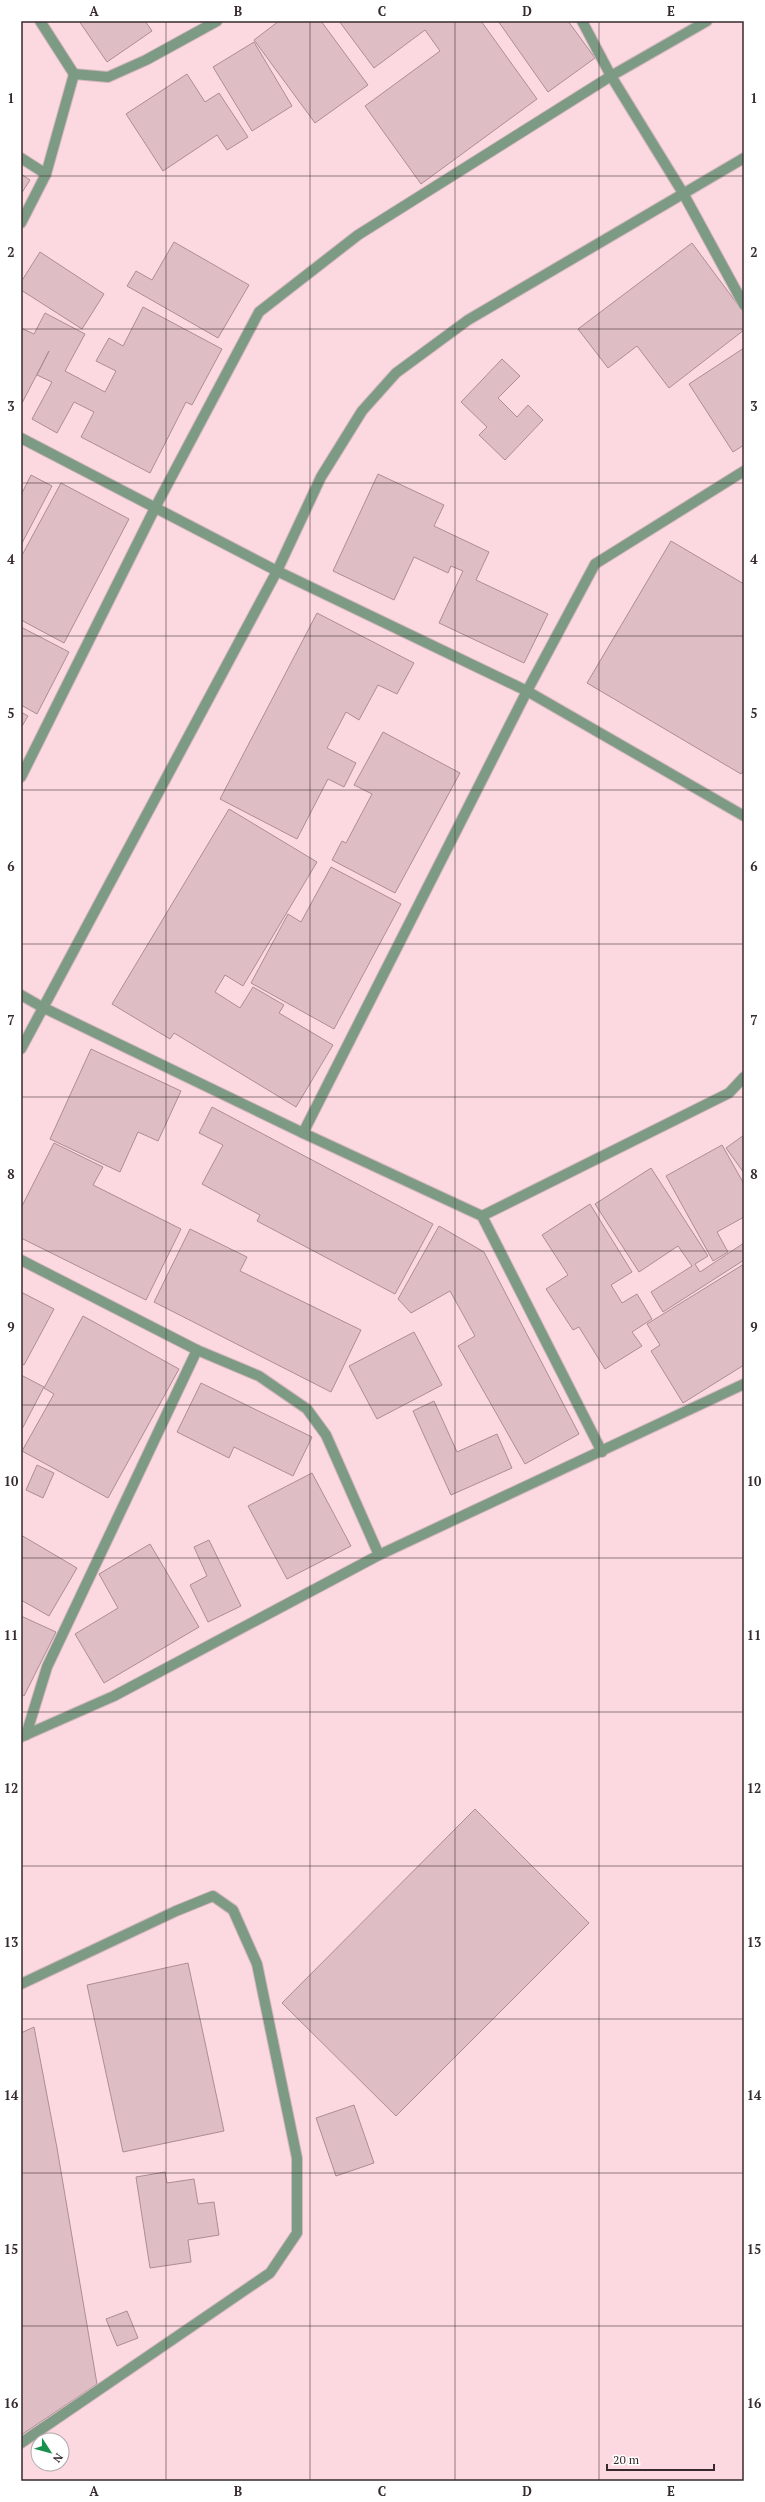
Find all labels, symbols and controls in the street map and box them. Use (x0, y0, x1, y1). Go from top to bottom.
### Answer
text: A (89, 2, 99, 20)
text: B (234, 2, 242, 20)
text: C (378, 2, 386, 20)
text: D (522, 2, 532, 20)
text: E (667, 2, 675, 20)
text: 1 (7, 89, 15, 107)
text: 1 (750, 89, 758, 107)
text: 2 (7, 243, 15, 261)
text: 2 (750, 243, 758, 261)
text: 3 (7, 397, 15, 415)
text: 3 (750, 397, 758, 415)
text: 4 (7, 550, 15, 568)
text: 4 (750, 550, 758, 568)
text: 5 (7, 704, 15, 722)
text: 5 (750, 704, 758, 722)
text: 6 (7, 857, 15, 875)
text: 6 (750, 857, 758, 875)
text: 7 (7, 1011, 15, 1029)
text: 7 (750, 1011, 758, 1029)
text: 8 (7, 1165, 15, 1183)
text: 8 (750, 1165, 758, 1183)
text: 9 (7, 1318, 15, 1336)
text: 9 (750, 1318, 758, 1336)
text: 10 (4, 1472, 19, 1490)
text: 10 (747, 1472, 762, 1490)
text: 11 (4, 1626, 18, 1644)
text: 11 (747, 1626, 761, 1644)
text: 12 (4, 1779, 18, 1797)
text: 12 (747, 1779, 761, 1797)
text: 13 (4, 1933, 18, 1951)
text: 13 (747, 1933, 761, 1951)
text: 14 (4, 2086, 19, 2104)
text: 14 (747, 2086, 762, 2104)
text: 15 (4, 2240, 18, 2258)
text: 15 (747, 2240, 761, 2258)
text: 16 (4, 2394, 18, 2412)
text: 16 (747, 2394, 761, 2412)
north arrow (30, 2432, 70, 2472)
scale bar (607, 2446, 714, 2472)
text: N (50, 2450, 66, 2466)
text: 20 m (613, 2452, 640, 2467)
text: A (89, 2482, 99, 2500)
text: B (234, 2482, 242, 2500)
text: C (378, 2482, 386, 2500)
text: D (522, 2482, 532, 2500)
text: E (667, 2482, 675, 2500)

